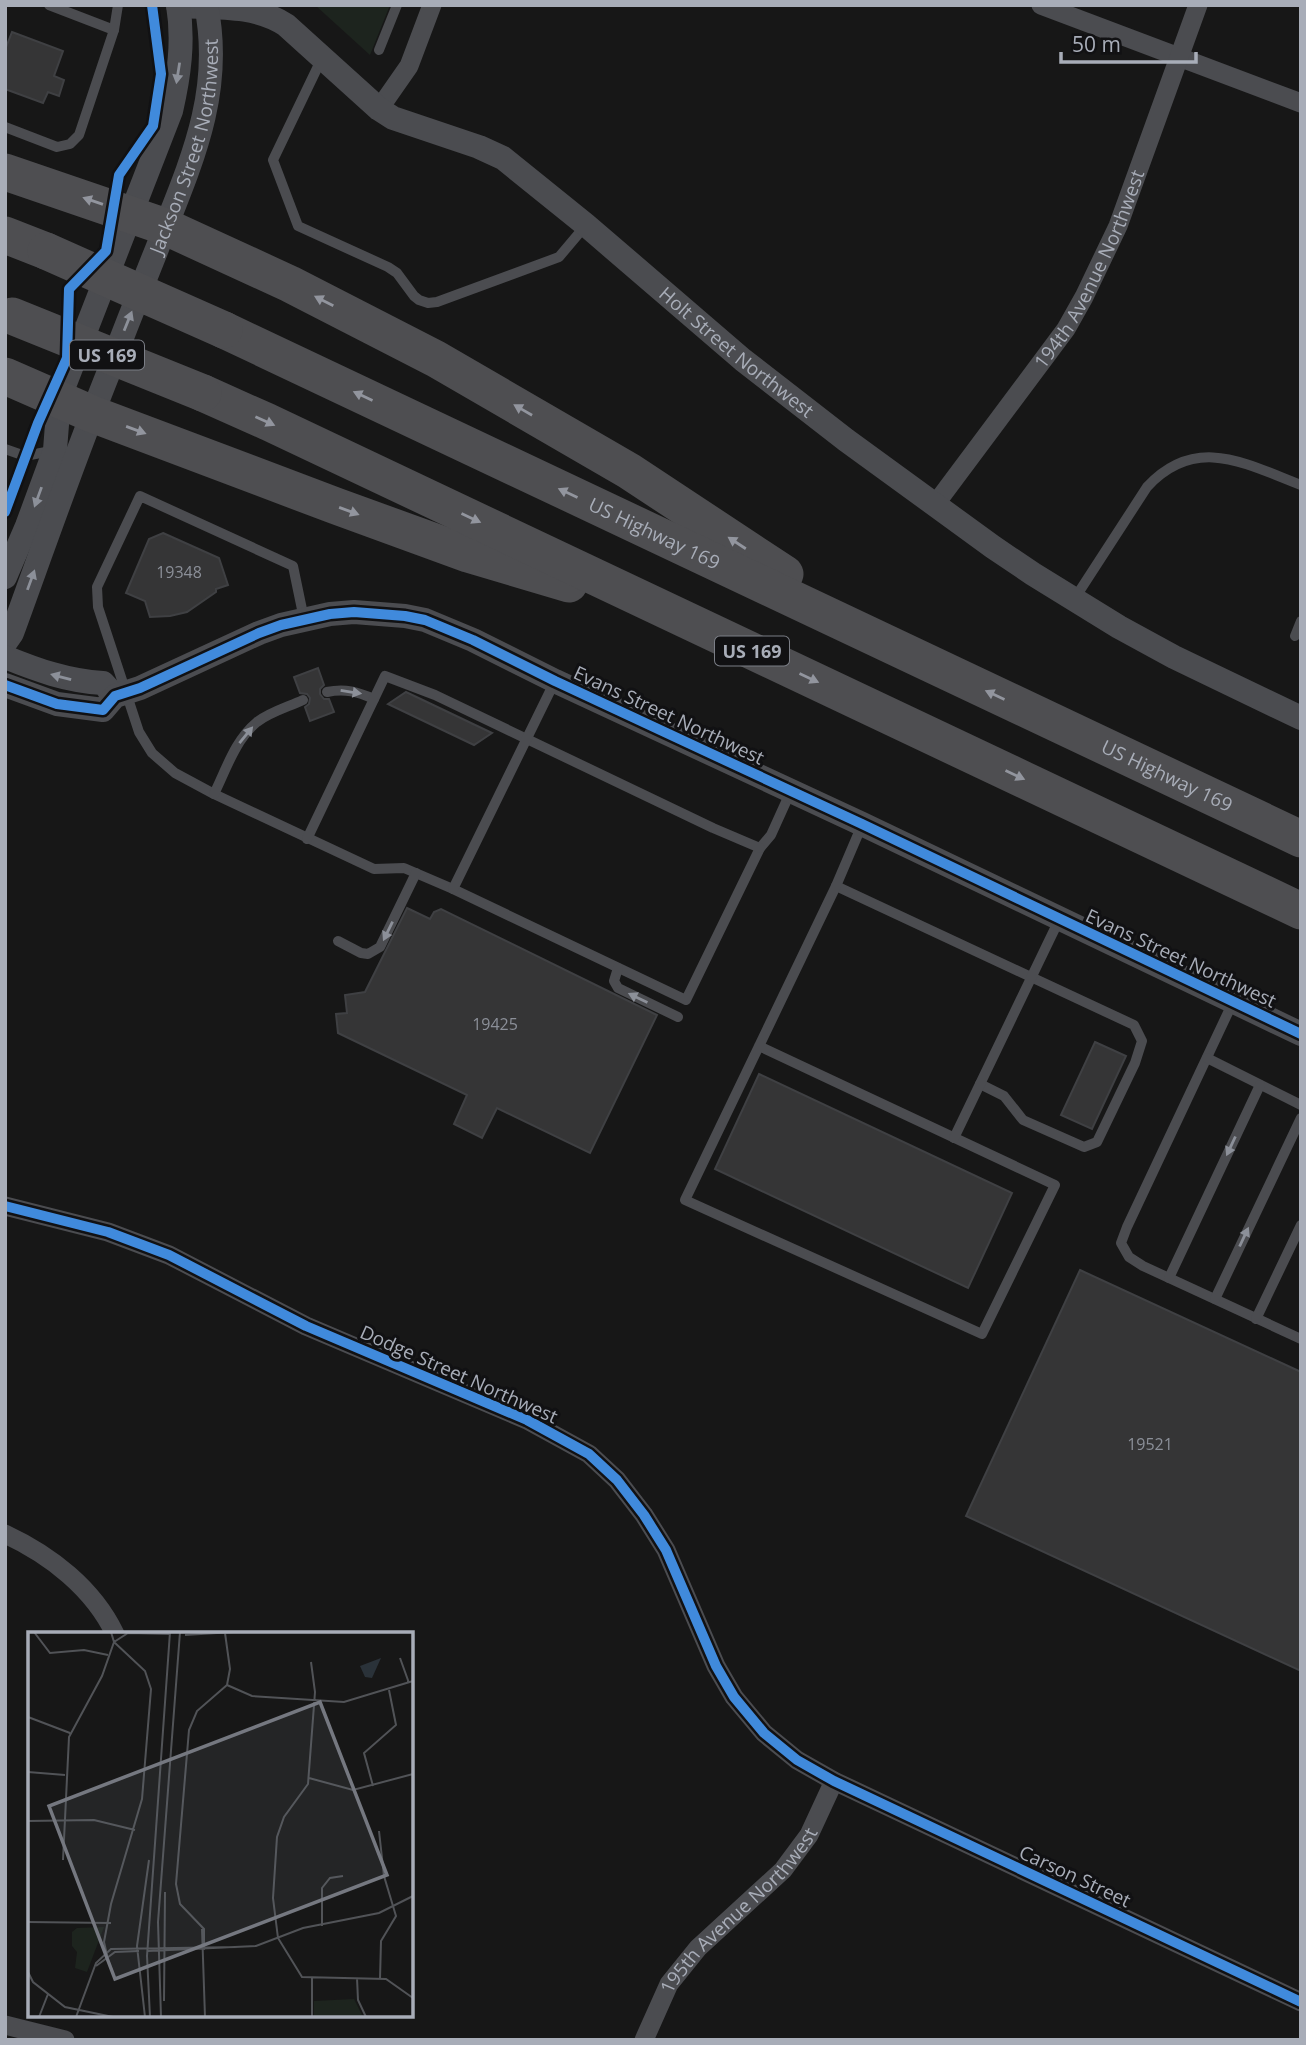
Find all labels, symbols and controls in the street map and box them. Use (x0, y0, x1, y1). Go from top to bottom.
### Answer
scale bar (1061, 21, 1196, 65)
text: 50 m (1072, 30, 1121, 58)
street label: Jackson Street Northwest (143, 38, 224, 260)
one-way arrow (172, 62, 183, 84)
street label: 194th Avenue Northwest (1028, 166, 1150, 374)
one-way arrow (82, 195, 103, 206)
street label: Holt Street Northwest (654, 281, 820, 424)
one-way arrow (314, 295, 334, 307)
one-way arrow (123, 311, 134, 332)
road number: US 169 (70, 340, 144, 370)
one-way arrow (353, 390, 373, 401)
one-way arrow (514, 404, 533, 416)
one-way arrow (255, 415, 275, 427)
one-way arrow (126, 425, 147, 436)
one-way arrow (32, 487, 43, 508)
one-way arrow (558, 487, 578, 499)
street label: US Highway 169 (584, 491, 724, 576)
one-way arrow (338, 506, 359, 517)
one-way arrow (461, 512, 481, 524)
one-way arrow (728, 537, 747, 550)
house number: 19348 (156, 561, 202, 583)
one-way arrow (26, 570, 37, 591)
road number: US 169 (715, 636, 789, 666)
street label: Evans Street Northwest (570, 659, 769, 771)
one-way arrow (50, 671, 72, 682)
one-way arrow (799, 672, 819, 684)
one-way arrow (340, 687, 362, 698)
one-way arrow (985, 689, 1005, 701)
one-way arrow (238, 726, 253, 743)
street label: US Highway 169 (1097, 733, 1237, 818)
one-way arrow (1005, 770, 1025, 781)
street label: Evans Street Northwest (1082, 902, 1281, 1014)
one-way arrow (382, 921, 394, 941)
one-way arrow (628, 992, 648, 1003)
house number: 19425 (472, 1013, 518, 1035)
one-way arrow (1225, 1136, 1236, 1157)
one-way arrow (1239, 1227, 1250, 1248)
street label: Dodge Street Northwest (356, 1319, 562, 1429)
house number: 19521 (1127, 1433, 1173, 1455)
inset map (28, 1632, 413, 2017)
street label: 195th Avenue Northwest (654, 1823, 824, 1997)
street label: Carson Street (1015, 1839, 1135, 1913)

